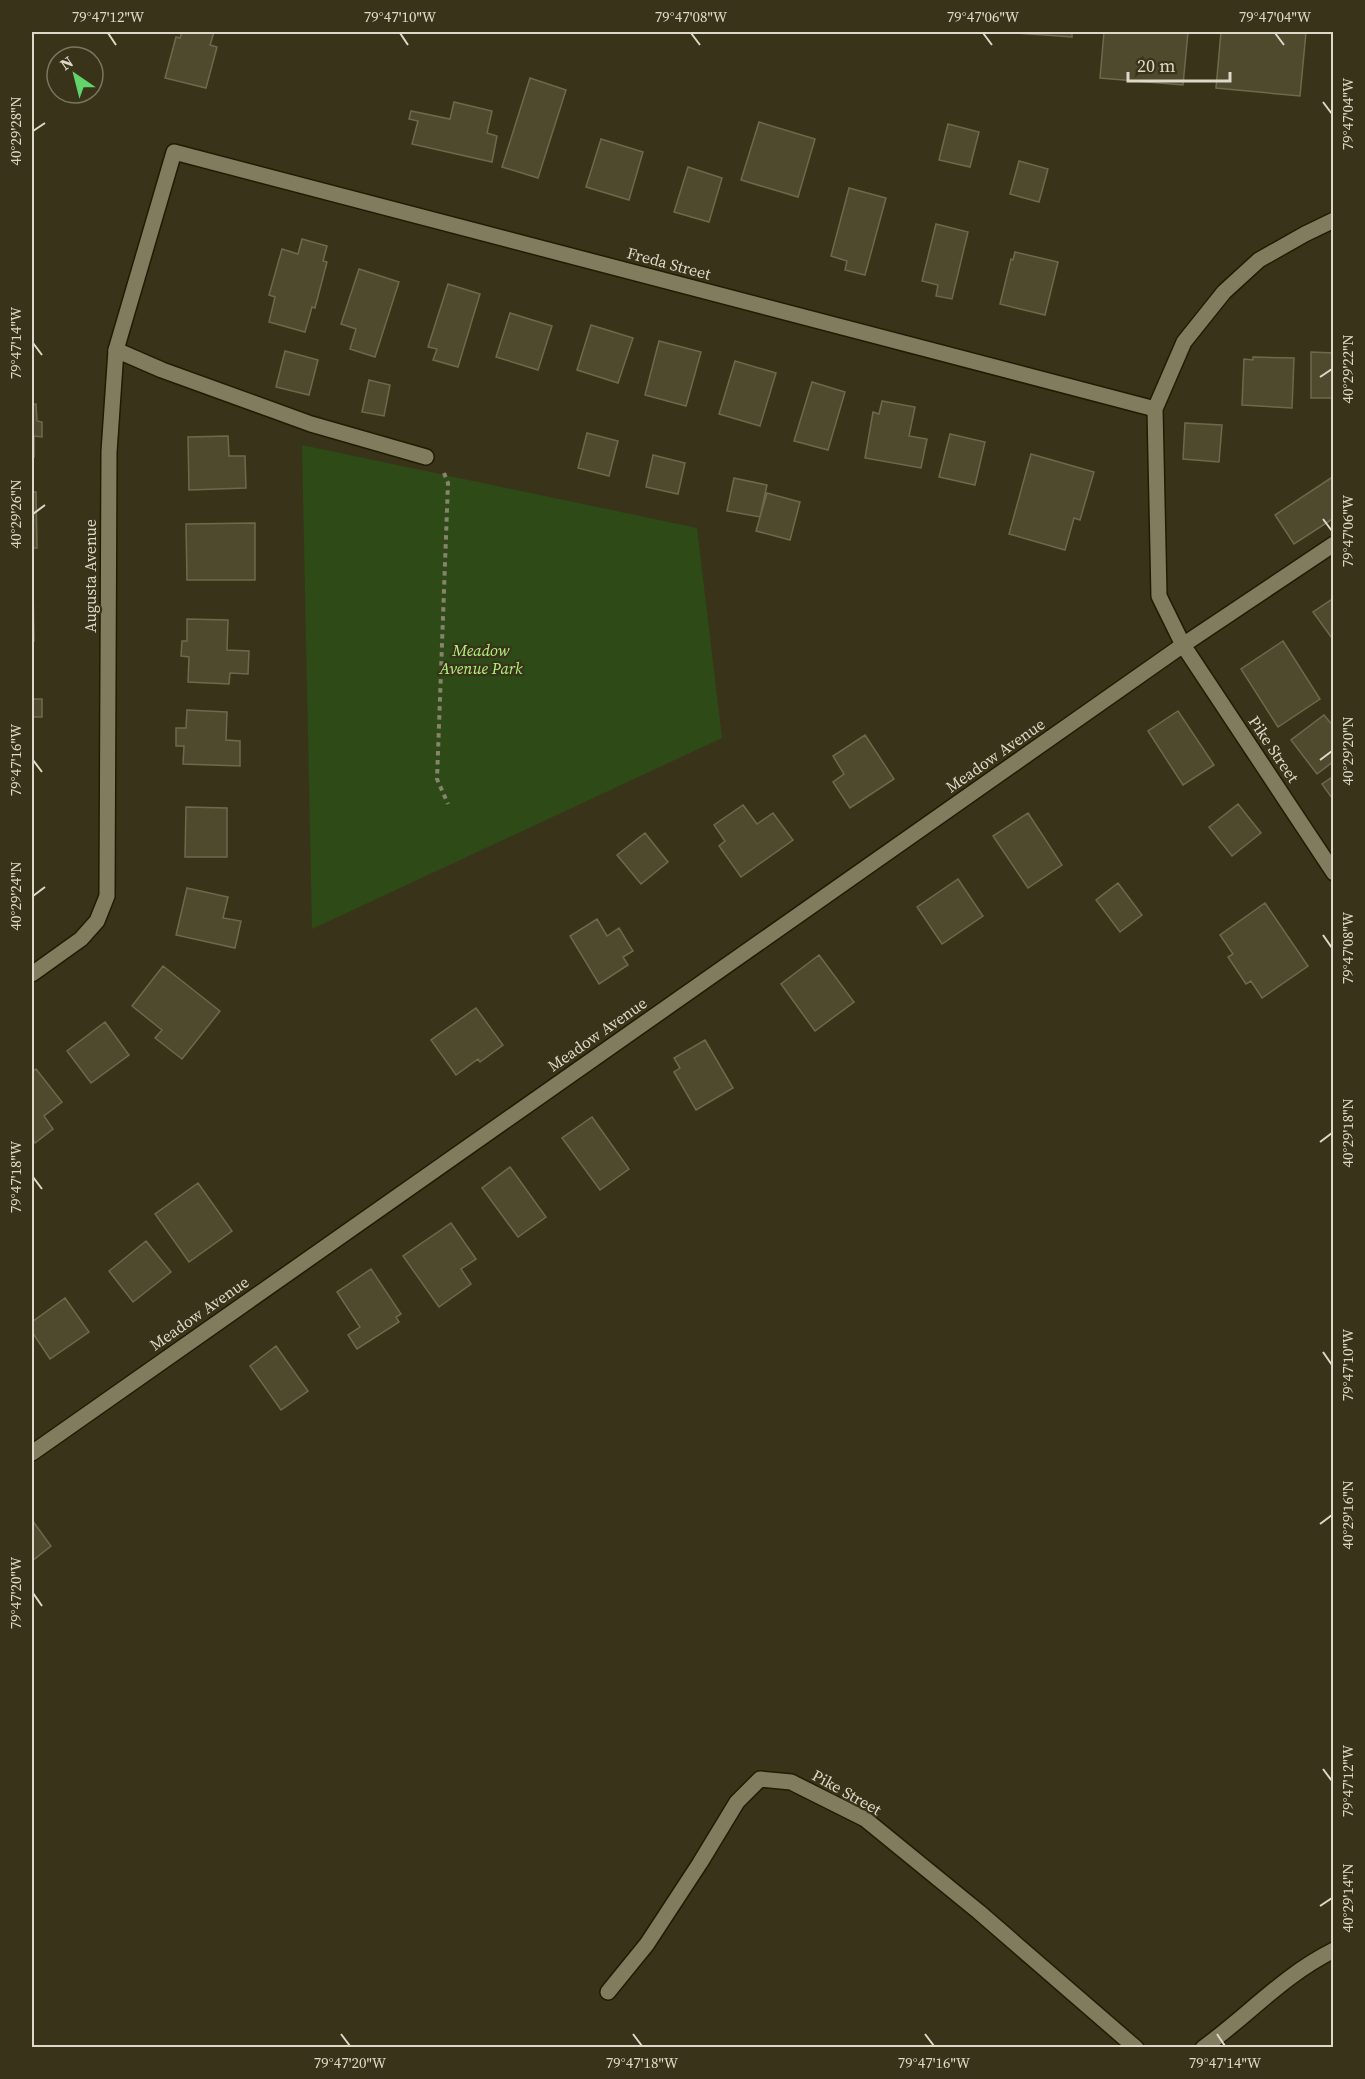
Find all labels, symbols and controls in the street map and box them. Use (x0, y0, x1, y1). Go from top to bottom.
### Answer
text: 79°47'12"W (72, 6, 145, 27)
text: 79°47'10"W (364, 6, 437, 27)
text: 79°47'08"W (655, 6, 728, 27)
text: 79°47'06"W (947, 6, 1020, 27)
text: 79°47'04"W (1239, 6, 1312, 27)
north arrow (45, 45, 105, 105)
scale bar (1128, 45, 1230, 83)
text: N (55, 50, 78, 75)
text: 20 m (1137, 53, 1175, 78)
text: 79°47'04"W (1337, 77, 1358, 150)
text: 40°29'28"N (5, 96, 26, 166)
street label: Freda Street (625, 241, 714, 285)
text: 79°47'14"W (5, 306, 26, 379)
text: 40°29'22"N (1337, 334, 1358, 404)
text: 40°29'26"N (5, 479, 26, 549)
text: 79°47'06"W (1337, 494, 1358, 567)
street label: Augusta Avenue (79, 519, 101, 633)
park label: Meadow Avenue Park (439, 639, 523, 679)
street label: Pike Street (1244, 711, 1305, 787)
street label: Meadow Avenue (941, 713, 1049, 797)
text: 40°29'20"N (1337, 716, 1358, 786)
text: 79°47'16"W (5, 723, 26, 796)
text: 40°29'24"N (5, 861, 26, 931)
text: 79°47'08"W (1337, 911, 1358, 984)
street label: Meadow Avenue (543, 992, 651, 1076)
text: 40°29'18"N (1337, 1098, 1358, 1168)
text: 79°47'18"W (5, 1140, 26, 1213)
street label: Meadow Avenue (145, 1271, 253, 1355)
text: 79°47'10"W (1337, 1328, 1358, 1401)
text: 40°29'16"N (1337, 1480, 1358, 1550)
text: 79°47'20"W (5, 1556, 26, 1629)
text: 79°47'12"W (1337, 1744, 1358, 1817)
street label: Pike Street (808, 1764, 886, 1820)
text: 40°29'14"N (1337, 1863, 1358, 1933)
text: 79°47'20"W (314, 2052, 387, 2073)
text: 79°47'18"W (606, 2052, 679, 2073)
text: 79°47'16"W (898, 2052, 971, 2073)
text: 79°47'14"W (1189, 2052, 1262, 2073)

